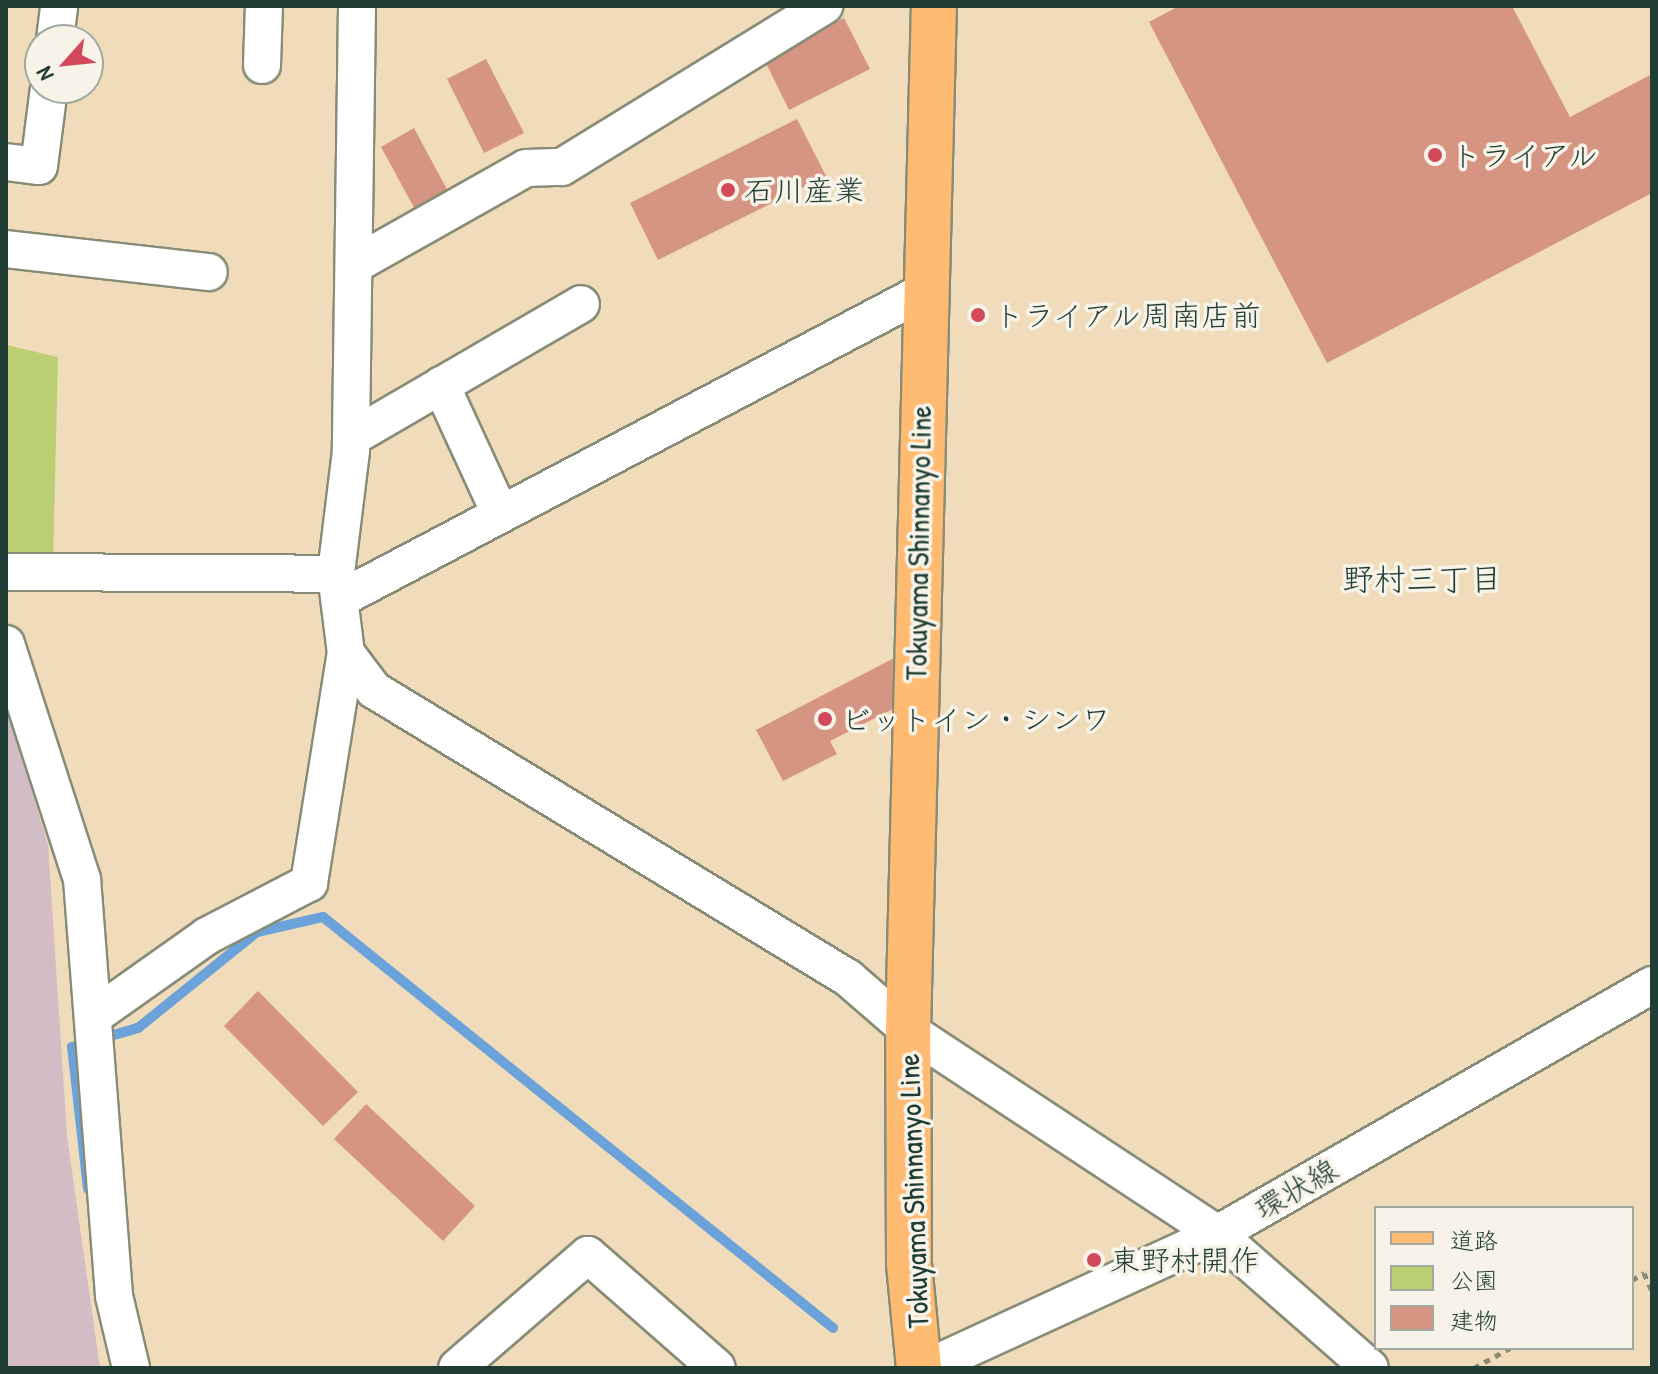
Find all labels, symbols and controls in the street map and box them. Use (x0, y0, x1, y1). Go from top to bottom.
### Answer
north arrow (24, 24, 104, 104)
text: N (28, 62, 60, 86)
place label: トライアル (1451, 137, 1601, 173)
marker: トライアル (1426, 146, 1444, 164)
place label: 石川産業 (744, 172, 864, 208)
marker: 石川産業 (719, 181, 737, 199)
place label: トライアル周南店前 (994, 297, 1264, 333)
marker: トライアル周南店前 (969, 306, 987, 324)
street label: Tokuyama Shinnanyo Line (898, 405, 938, 681)
district label: 野村三丁目 (1342, 560, 1502, 598)
place label: ビットイン・シンワ (841, 701, 1111, 737)
marker: ビットイン・シンワ (816, 710, 834, 728)
street label: Tokuyama Shinnanyo Line (890, 1053, 936, 1329)
street label: 環状線 (1248, 1151, 1344, 1227)
legend (1374, 1206, 1634, 1350)
text: 道路 (1450, 1224, 1498, 1256)
place label: 東野村開作 (1110, 1242, 1260, 1278)
marker: 東野村開作 (1085, 1251, 1103, 1269)
text: 公園 (1450, 1264, 1498, 1296)
text: 建物 (1450, 1304, 1498, 1336)

